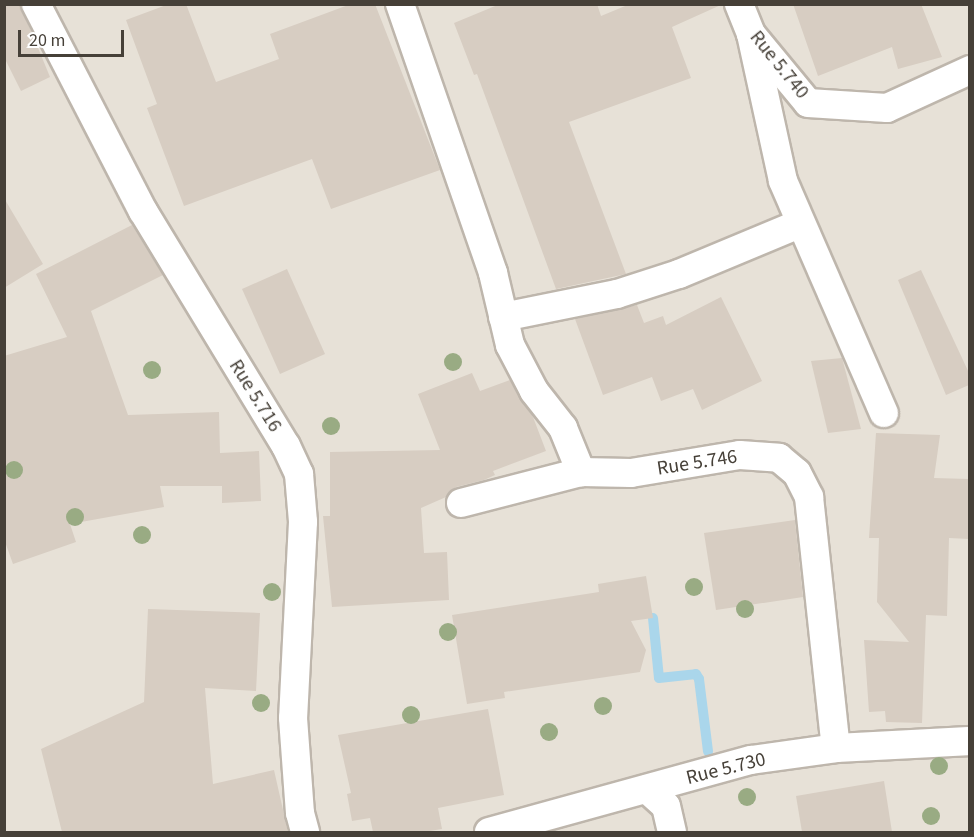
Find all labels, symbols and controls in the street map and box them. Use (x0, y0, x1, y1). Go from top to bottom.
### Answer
scale bar (21, 18, 128, 56)
street label: Rue 5.740 (744, 26, 814, 104)
text: 20 m (29, 28, 65, 53)
street label: Rue 5.716 (223, 355, 287, 437)
street label: Rue 5.746 (655, 445, 739, 481)
street label: Rue 5.730 (684, 748, 768, 790)

